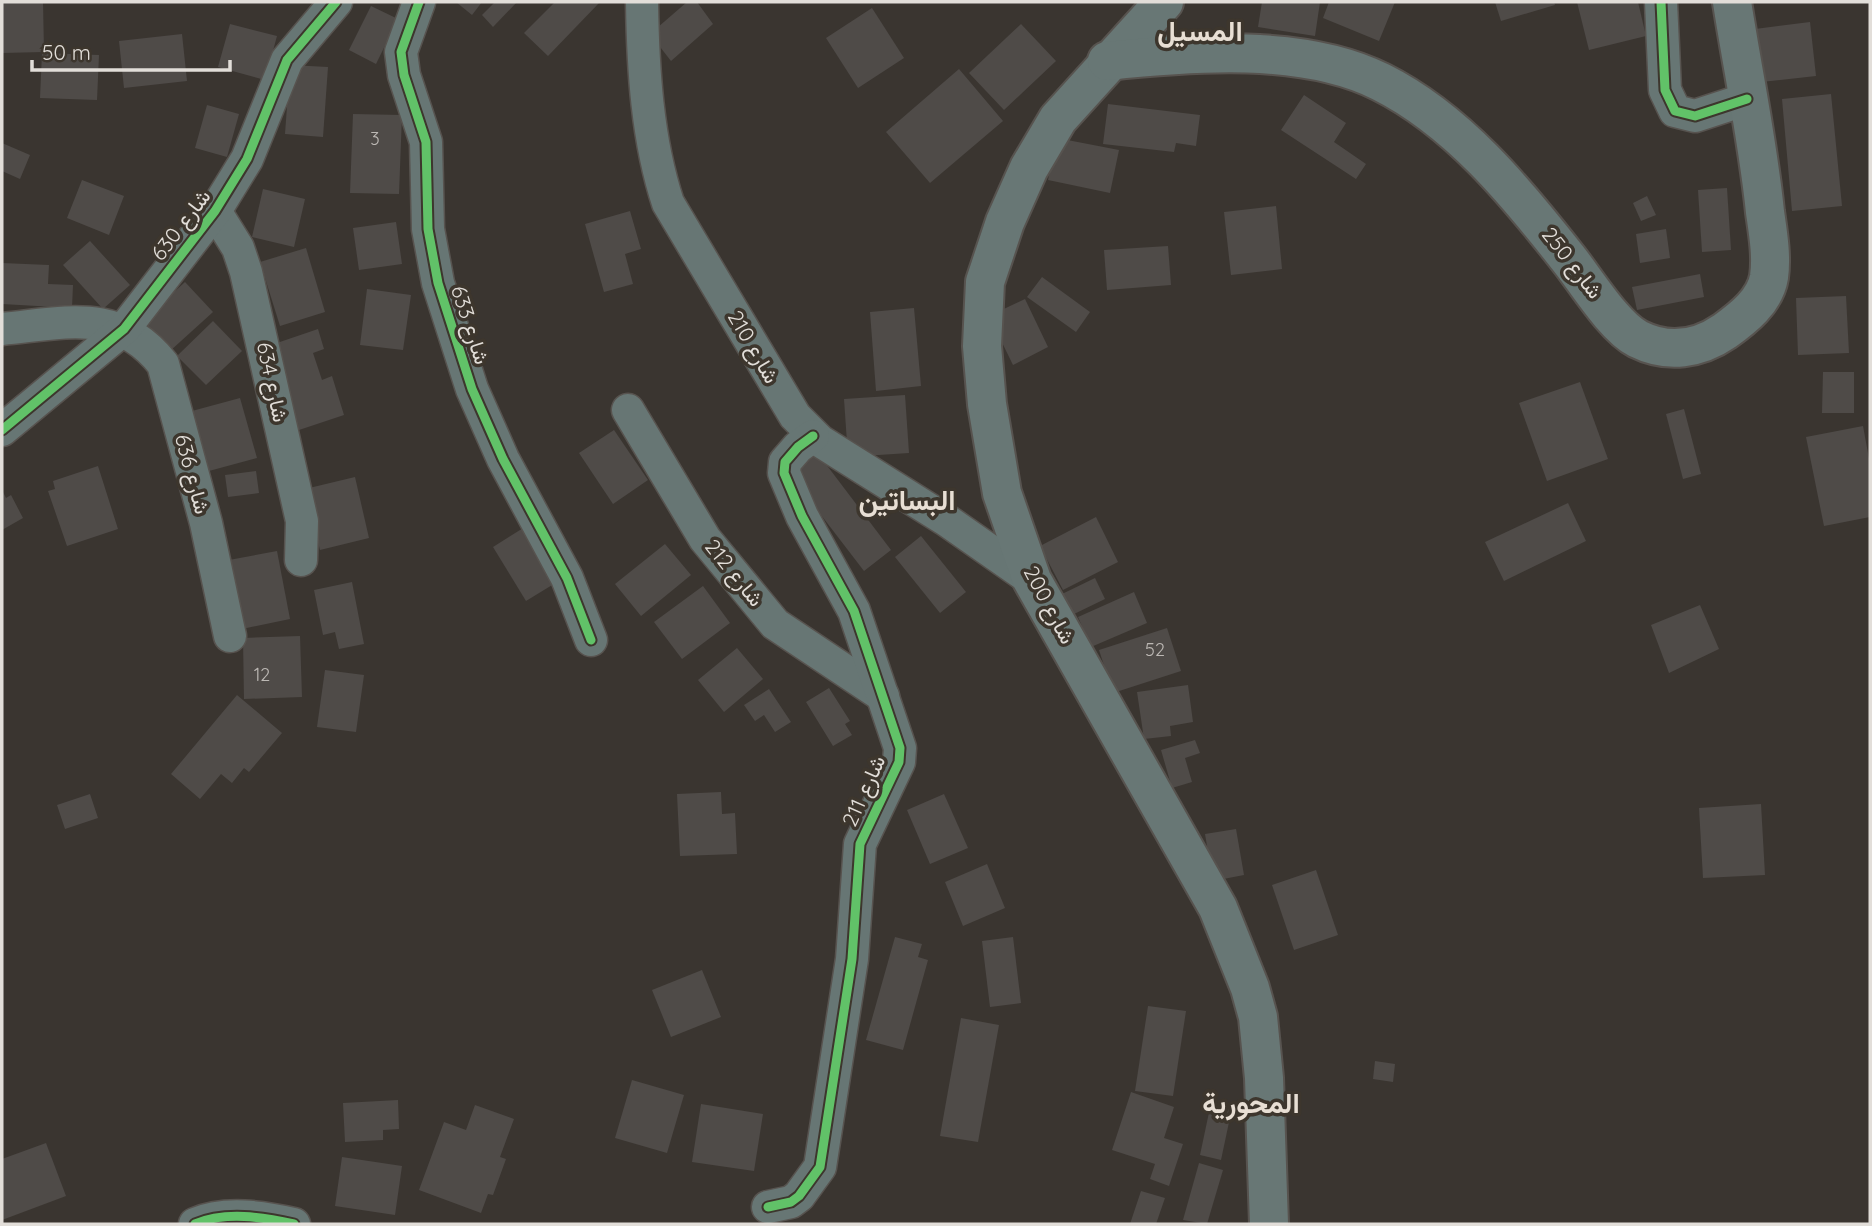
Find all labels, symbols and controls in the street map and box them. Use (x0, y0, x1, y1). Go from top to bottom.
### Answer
district label: المسيل (1157, 13, 1243, 48)
scale bar (32, 28, 229, 72)
text: 50 m (42, 39, 91, 65)
house number: 3 (370, 127, 380, 150)
street label: شارع 630 (145, 184, 217, 266)
street label: شارع 250 (1535, 221, 1609, 305)
street label: شارع 633 (444, 282, 496, 368)
street label: شارع 210 (721, 305, 785, 389)
street label: شارع 634 (250, 339, 294, 425)
street label: شارع 636 (168, 431, 216, 517)
district label: البساتين (858, 482, 956, 517)
street label: شارع 212 (698, 533, 770, 613)
street label: شارع 200 (1017, 561, 1081, 649)
house number: 52 (1145, 638, 1165, 661)
house number: 12 (254, 663, 270, 686)
street label: شارع 211 (836, 751, 892, 831)
district label: المحورية (1202, 1085, 1300, 1121)

